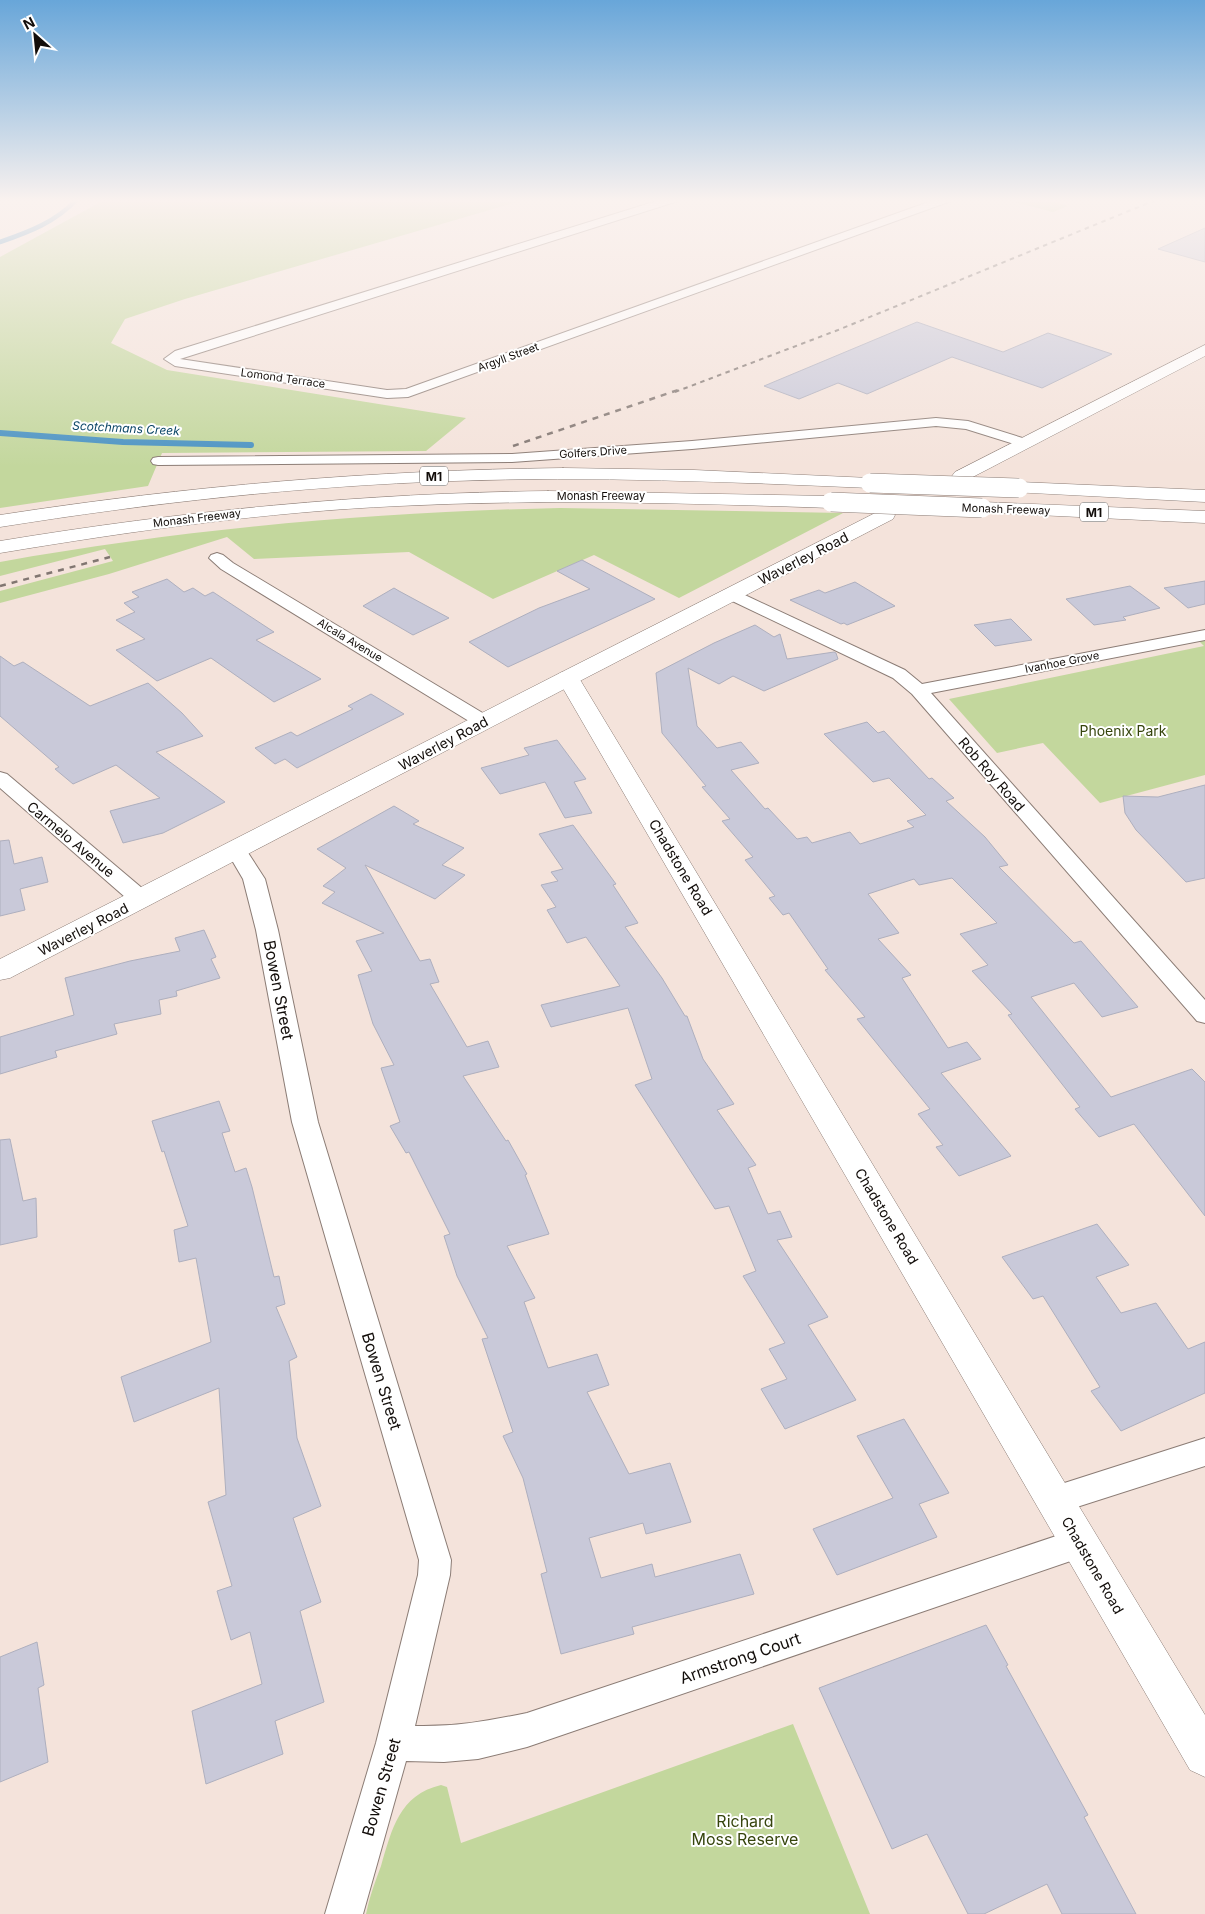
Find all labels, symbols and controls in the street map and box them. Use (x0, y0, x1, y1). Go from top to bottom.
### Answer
north arrow (10, 10, 60, 60)
text: N (20, 13, 37, 33)
street label: Argyll Street (476, 339, 541, 375)
street label: Lomond Terrace (240, 365, 326, 391)
water label: Scotchmans Creek (72, 418, 181, 438)
street label: Golfers Drive (559, 443, 627, 461)
road number: M1 (420, 466, 448, 486)
street label: Monash Freeway (557, 489, 645, 503)
street label: Monash Freeway (961, 500, 1051, 518)
road number: M1 (1080, 502, 1108, 522)
street label: Monash Freeway (152, 506, 242, 530)
street label: Waverley Road (755, 528, 851, 588)
street label: Alcala Avenue (315, 615, 385, 665)
street label: Ivanhoe Grove (1024, 648, 1100, 676)
street label: Waverley Road (395, 712, 491, 774)
park label: Phoenix Park (1080, 722, 1167, 739)
street label: Rob Roy Road (955, 734, 1029, 814)
street label: Carmelo Avenue (24, 797, 118, 881)
street label: Chadstone Road (646, 816, 716, 918)
street label: Waverley Road (35, 899, 131, 959)
street label: Bowen Street (260, 939, 298, 1041)
street label: Chadstone Road (852, 1165, 922, 1267)
street label: Bowen Street (358, 1330, 406, 1432)
street label: Chadstone Road (1058, 1513, 1128, 1617)
street label: Armstrong Court (677, 1628, 803, 1688)
street label: Bowen Street (357, 1736, 405, 1838)
park label: Richard Moss Reserve (692, 1811, 798, 1849)

